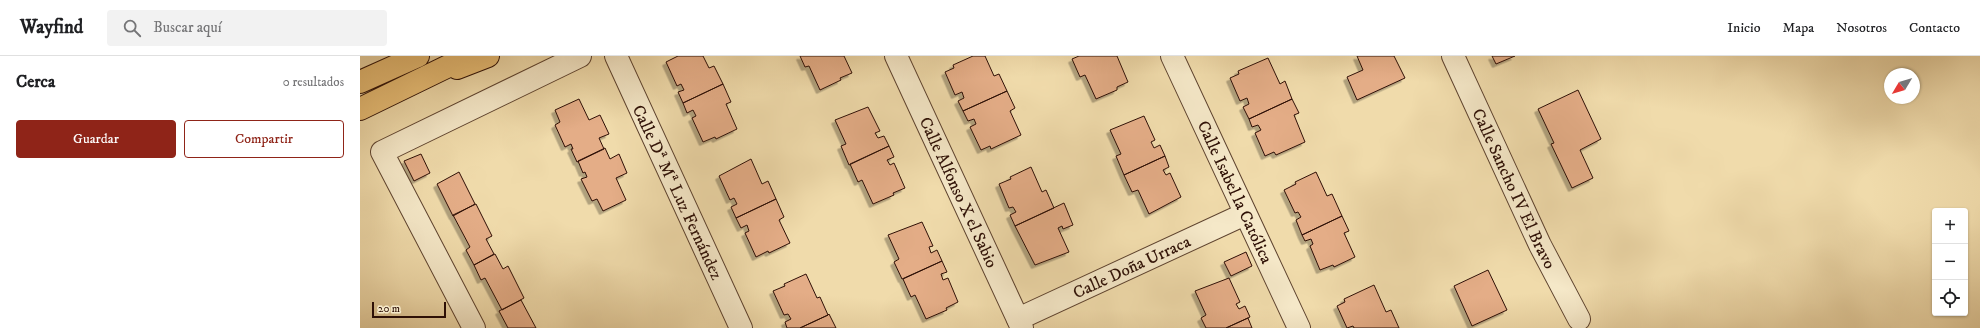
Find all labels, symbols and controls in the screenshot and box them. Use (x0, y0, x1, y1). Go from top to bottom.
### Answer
search box (107, 10, 387, 46)
text: Wayfind (20, 16, 83, 39)
icon: search (121, 17, 143, 39)
text: Buscar aquí (153, 18, 222, 37)
text: Inicio (1727, 19, 1760, 37)
text: Mapa (1782, 19, 1814, 37)
text: Nosotros (1836, 19, 1887, 37)
text: Contacto (1909, 19, 1960, 37)
north arrow (1884, 68, 1920, 104)
text: Cerca (16, 71, 55, 93)
text: 0 resultados (283, 74, 344, 90)
street label: Calle Dª Mª Luz Fernández (627, 101, 728, 284)
street label: Calle Sancho IV El Bravo (1467, 105, 1561, 273)
street label: Calle Alfonso X el Sabio (914, 113, 1003, 272)
street label: Calle Isabel la Católica (1192, 117, 1278, 268)
button: Guardar (16, 120, 176, 158)
button: Compartir (184, 120, 344, 158)
map controls (1932, 208, 1968, 316)
button: + (1932, 208, 1968, 244)
street label: Calle Doña Urraca (1069, 230, 1195, 304)
button: − (1932, 244, 1968, 280)
button: locate (1932, 280, 1968, 316)
scale bar (372, 300, 446, 319)
text: 20 m (378, 302, 400, 316)

